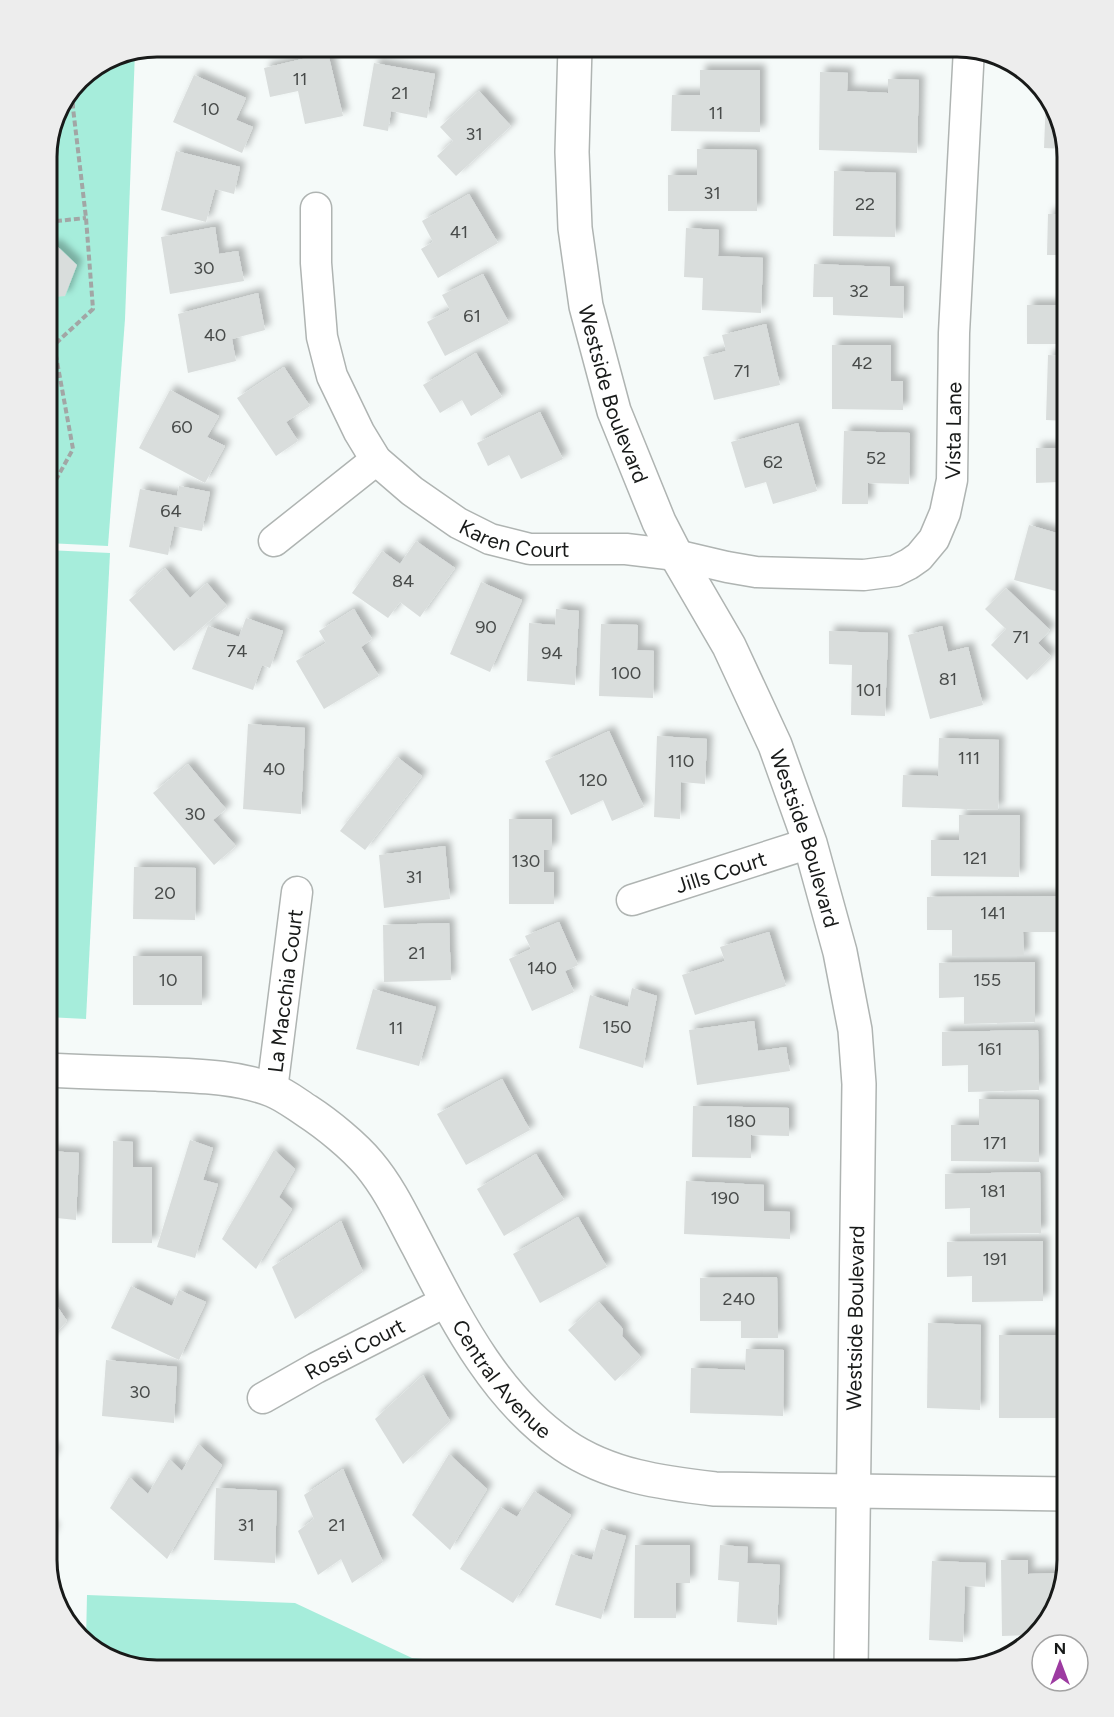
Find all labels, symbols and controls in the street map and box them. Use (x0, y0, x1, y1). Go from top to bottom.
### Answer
house number: 11 (293, 68, 307, 90)
house number: 21 (391, 82, 409, 104)
house number: 10 (201, 98, 219, 120)
house number: 11 (709, 102, 723, 124)
house number: 31 (465, 123, 483, 145)
house number: 31 (703, 182, 721, 204)
house number: 22 (855, 193, 875, 215)
house number: 41 (450, 221, 468, 243)
house number: 30 (193, 257, 215, 279)
house number: 32 (849, 280, 869, 302)
street label: Westside Boulevard (574, 302, 654, 486)
house number: 61 (463, 305, 481, 327)
house number: 40 (204, 324, 226, 346)
house number: 42 (851, 352, 873, 374)
house number: 71 (733, 360, 751, 382)
street label: Vista Lane (940, 382, 966, 480)
house number: 60 (171, 416, 193, 438)
house number: 52 (866, 447, 886, 469)
house number: 62 (763, 451, 783, 473)
house number: 64 (160, 500, 182, 522)
street label: Karen Court (456, 513, 570, 562)
house number: 84 (392, 570, 414, 592)
house number: 90 (475, 616, 497, 638)
house number: 71 (1012, 626, 1030, 648)
house number: 74 (227, 640, 247, 662)
house number: 94 (541, 642, 563, 664)
house number: 100 (611, 662, 641, 684)
house number: 81 (939, 668, 957, 690)
house number: 101 (856, 679, 882, 701)
street label: Westside Boulevard (765, 746, 845, 930)
house number: 111 (958, 747, 980, 769)
house number: 110 (668, 750, 694, 772)
house number: 40 (263, 758, 285, 780)
house number: 120 (578, 769, 608, 791)
house number: 30 (184, 803, 206, 825)
street label: Jills Court (672, 845, 769, 898)
house number: 121 (963, 847, 987, 869)
house number: 130 (512, 850, 540, 872)
house number: 31 (405, 866, 423, 888)
house number: 20 (154, 882, 176, 904)
house number: 141 (980, 902, 1006, 924)
street label: La Macchia Court (262, 907, 307, 1074)
house number: 21 (408, 942, 426, 964)
house number: 140 (527, 957, 557, 979)
house number: 10 (159, 969, 177, 991)
house number: 155 (973, 969, 1001, 991)
house number: 150 (602, 1016, 632, 1038)
house number: 11 (389, 1017, 403, 1039)
house number: 161 (977, 1038, 1003, 1060)
house number: 180 (726, 1110, 756, 1132)
house number: 171 (983, 1132, 1007, 1154)
house number: 181 (980, 1180, 1006, 1202)
house number: 190 (710, 1187, 740, 1209)
street label: Westside Boulevard (841, 1225, 869, 1411)
house number: 191 (982, 1248, 1008, 1270)
house number: 240 (723, 1288, 755, 1310)
street label: Rossi Court (300, 1312, 409, 1385)
street label: Central Avenue (447, 1315, 557, 1443)
house number: 30 (129, 1381, 151, 1403)
house number: 31 (237, 1514, 255, 1536)
house number: 21 (328, 1514, 346, 1536)
north arrow (1030, 1633, 1090, 1693)
text: N (1054, 1639, 1066, 1658)

